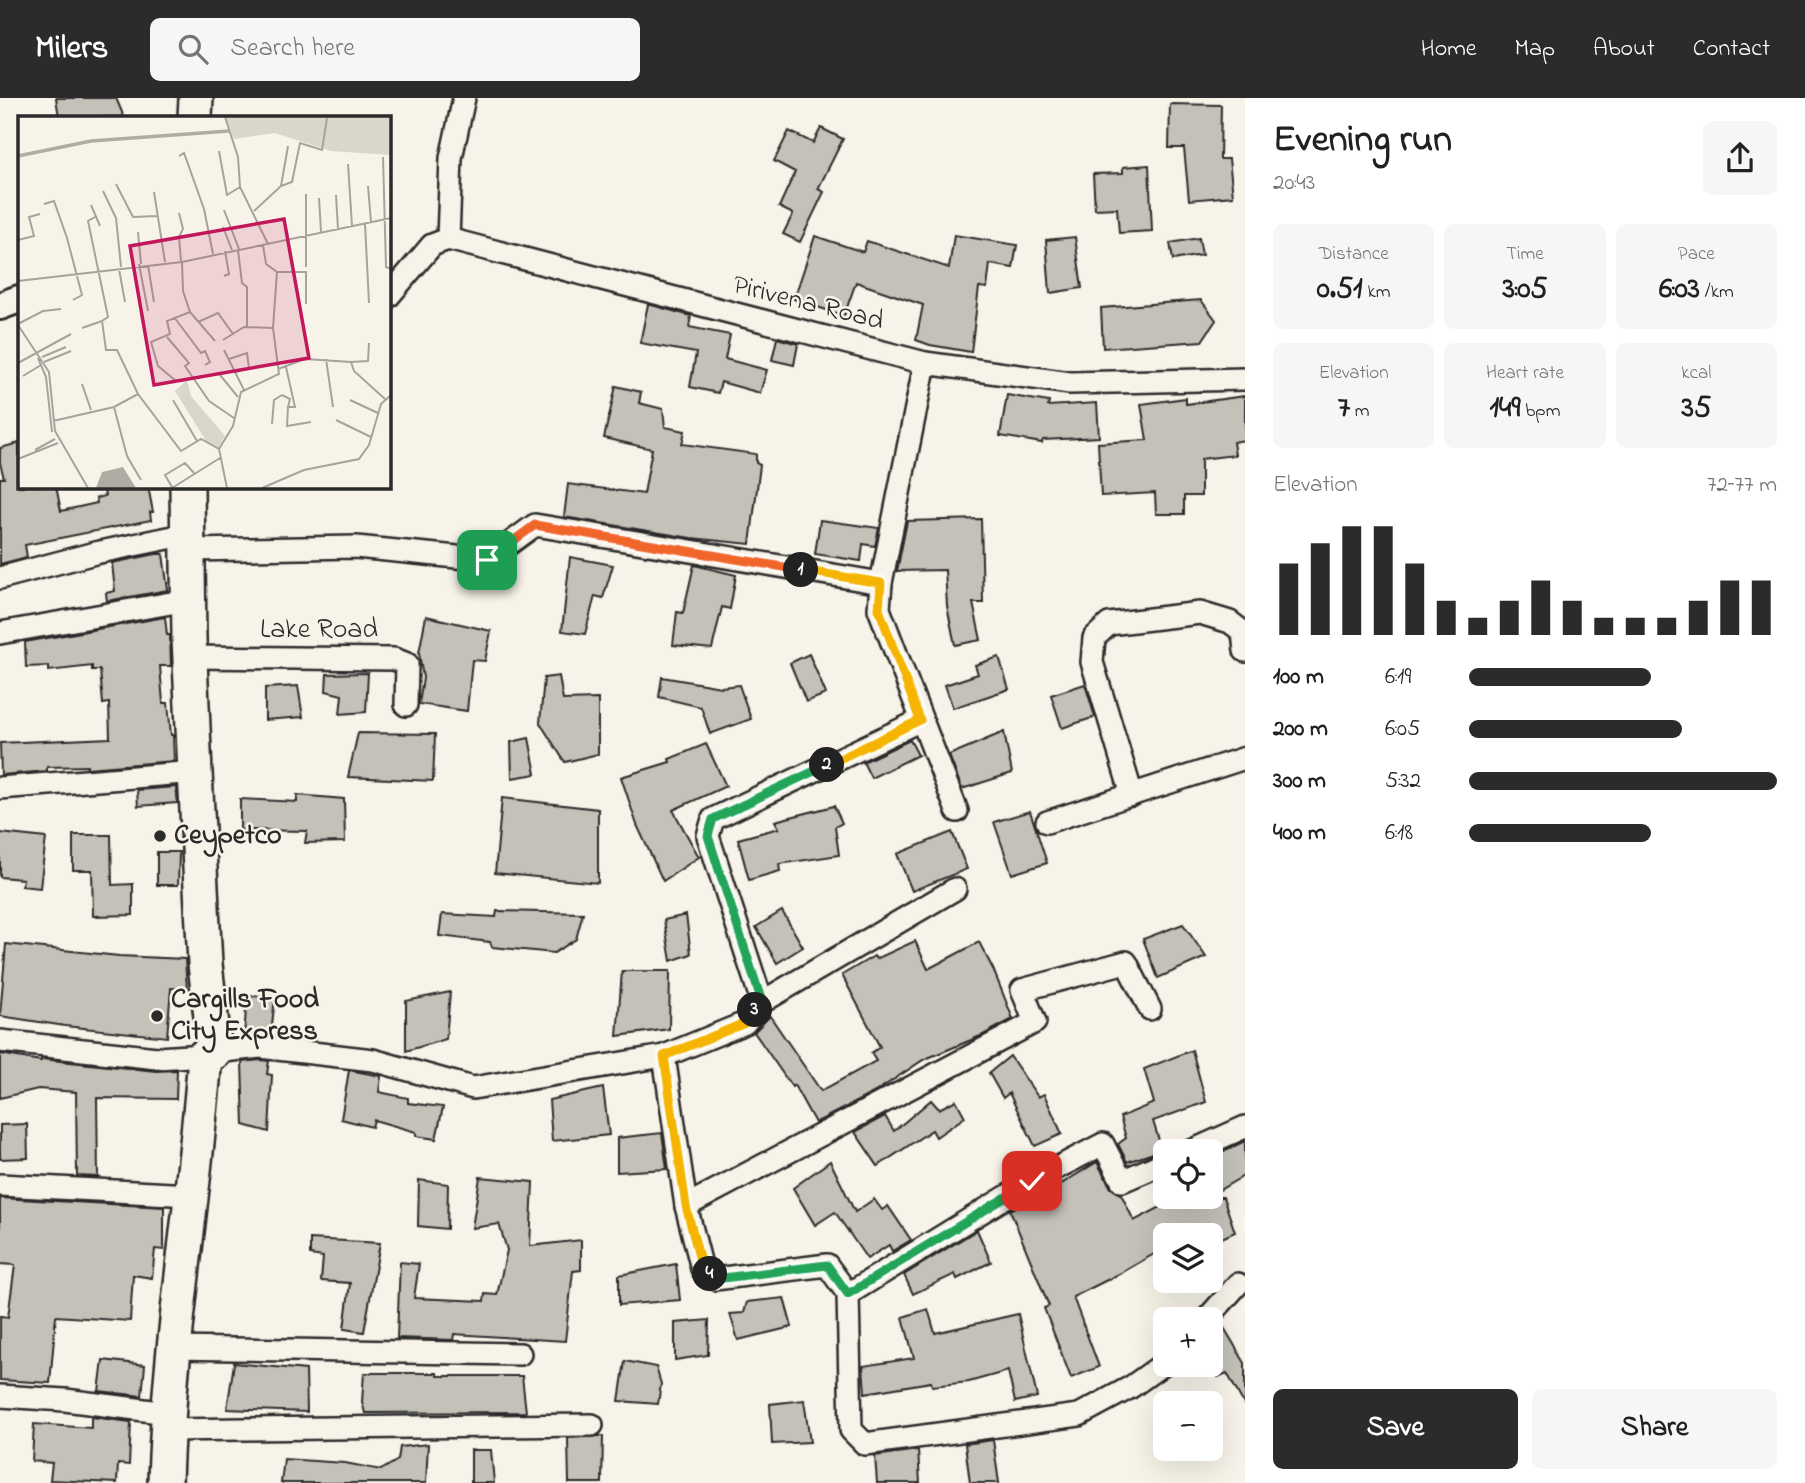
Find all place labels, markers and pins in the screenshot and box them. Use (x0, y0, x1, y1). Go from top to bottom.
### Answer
pin (457, 530, 517, 590)
pin: 1 (784, 552, 818, 588)
pin: 2 (810, 748, 844, 782)
place label: Ceypetco (174, 816, 282, 857)
marker: Ceypetco (152, 828, 168, 844)
place label: Cargills Food City Express (171, 980, 319, 1053)
pin: 3 (738, 992, 772, 1028)
marker: Cargills Food City Express (149, 1008, 165, 1024)
pin (1002, 1151, 1062, 1211)
pin: 4 (692, 1256, 728, 1292)

